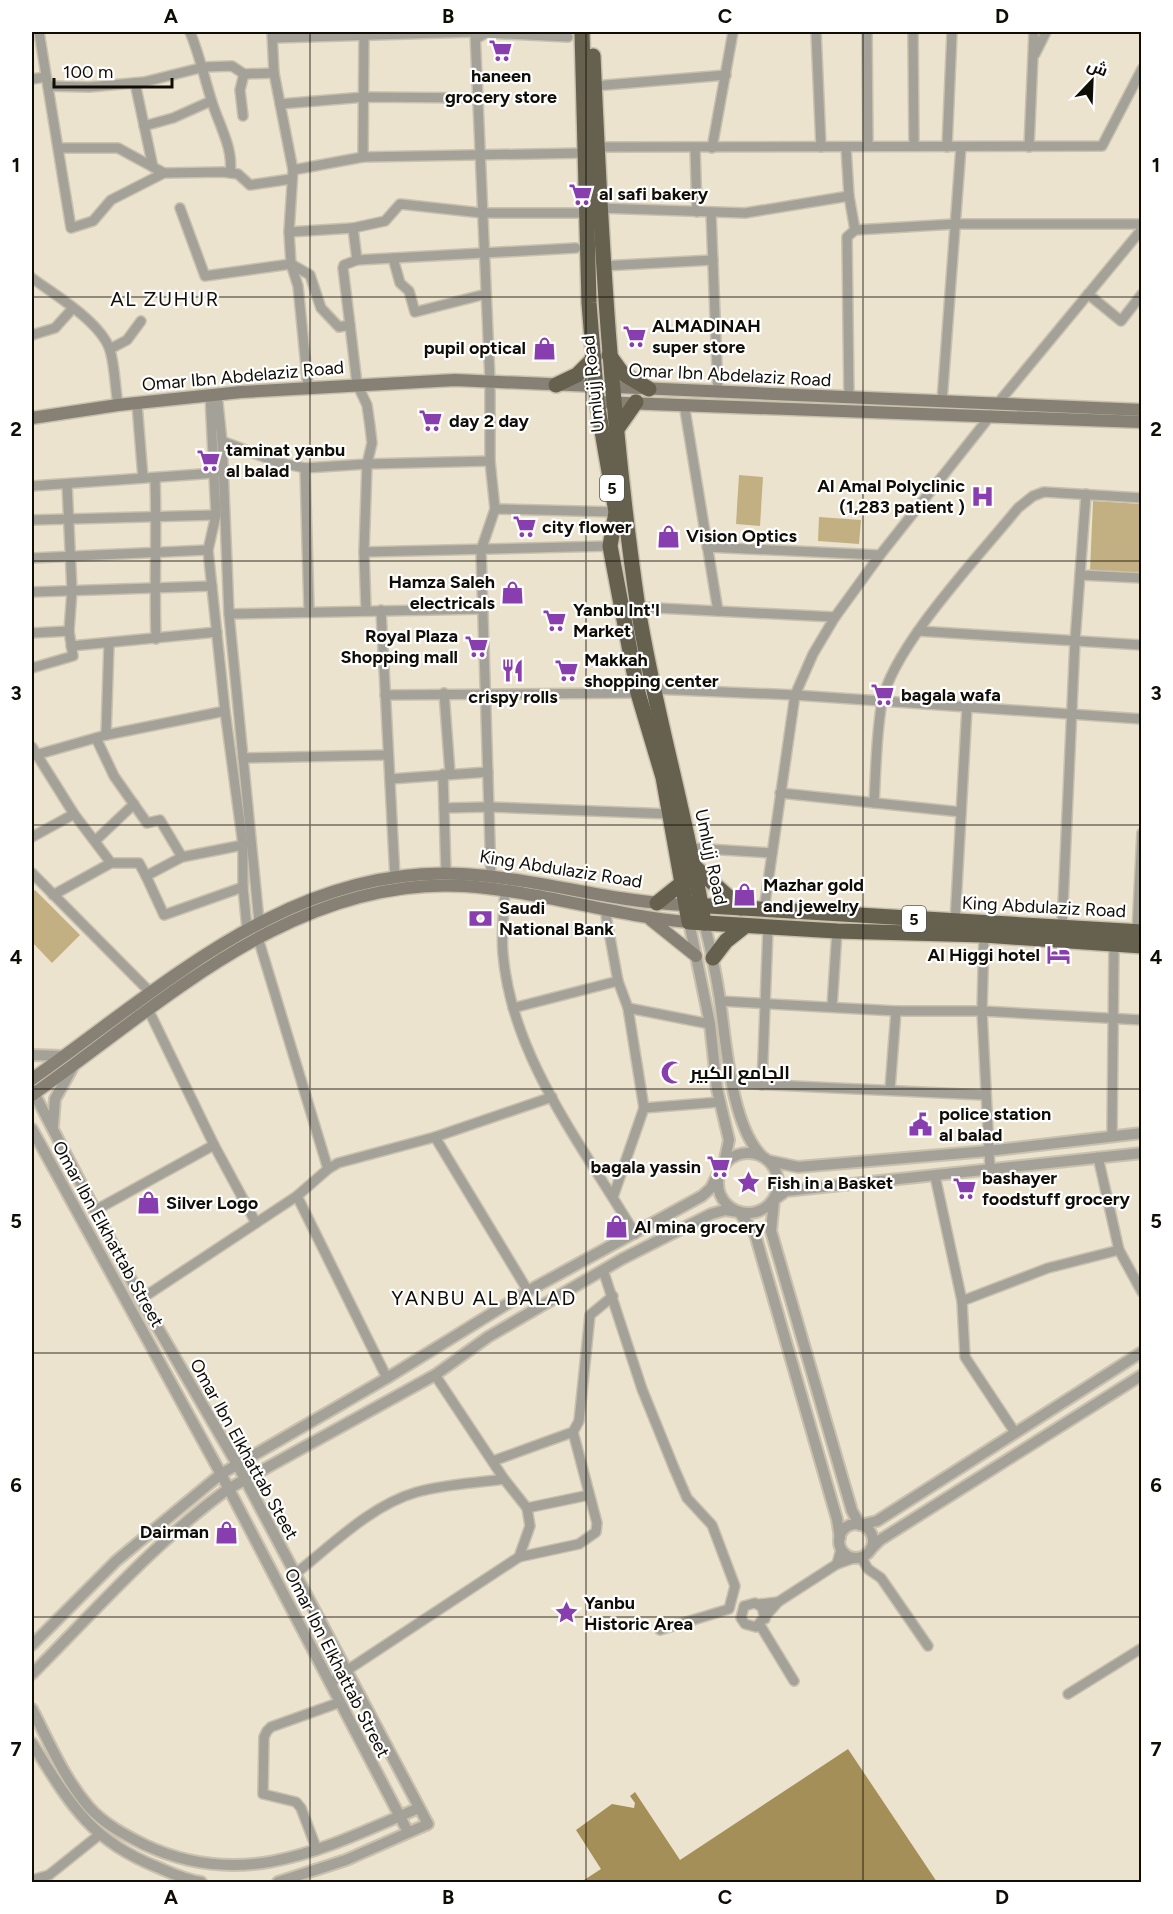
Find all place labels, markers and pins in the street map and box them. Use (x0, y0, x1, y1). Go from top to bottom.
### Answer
supermarket icon: haneen grocery store (488, 37, 514, 63)
place label: haneen grocery store (445, 65, 557, 108)
supermarket icon: al safi bakery (568, 181, 594, 207)
place label: al safi bakery (599, 183, 709, 205)
place label: ALMADINAH super store (652, 315, 761, 358)
supermarket icon: ALMADINAH super store (621, 323, 647, 349)
shop icon: pupil optical (531, 335, 557, 361)
place label: pupil optical (424, 337, 526, 359)
supermarket icon: day 2 day (418, 408, 444, 434)
place label: day 2 day (449, 410, 529, 432)
place label: taminat yanbu al balad (226, 439, 345, 482)
supermarket icon: taminat yanbu al balad (195, 447, 221, 473)
place label: Al Amal Polyclinic (1,283 patient ) (817, 475, 965, 518)
hospital icon: Al Amal Polyclinic (1,283 patient ) (970, 483, 996, 509)
supermarket icon: city flower (511, 514, 537, 540)
place label: city flower (542, 516, 632, 538)
shop icon: Vision Optics (655, 523, 681, 549)
place label: Vision Optics (686, 525, 798, 547)
place label: Hamza Saleh electricals (389, 571, 496, 614)
shop icon: Hamza Saleh electricals (500, 579, 526, 605)
place label: Yanbu Int'l Market (573, 599, 660, 642)
supermarket icon: Yanbu Int'l Market (542, 607, 568, 633)
place label: Royal Plaza Shopping mall (341, 625, 458, 668)
supermarket icon: Royal Plaza Shopping mall (463, 633, 489, 659)
place label: Makkah shopping center (584, 649, 719, 692)
supermarket icon: Makkah shopping center (553, 657, 579, 683)
restaurant icon: crispy rolls (500, 658, 526, 684)
supermarket icon: bagala wafa (870, 682, 896, 708)
place label: bagala wafa (901, 684, 1001, 706)
place label: crispy rolls (468, 686, 558, 708)
place label: Mazhar gold and jewelry (763, 874, 864, 917)
shop icon: Mazhar gold and jewelry (732, 882, 758, 908)
place label: Saudi National Bank (499, 897, 614, 940)
bank icon: Saudi National Bank (468, 905, 494, 931)
hotel icon: Al Higgi hotel (1045, 942, 1071, 968)
place label: Al Higgi hotel (927, 944, 1040, 966)
mosque icon: الجامع الكبير (659, 1060, 685, 1086)
place label: الجامع الكبير (689, 1062, 790, 1085)
place label: police station al balad (939, 1103, 1051, 1146)
public building icon: police station al balad (908, 1111, 934, 1137)
supermarket icon: bagala yassin (706, 1154, 732, 1180)
place label: bagala yassin (591, 1156, 701, 1178)
place label: bashayer foodstuff grocery (982, 1167, 1130, 1210)
place icon: Fish in a Basket (736, 1170, 762, 1196)
place label: Fish in a Basket (767, 1172, 893, 1194)
supermarket icon: bashayer foodstuff grocery (951, 1175, 977, 1201)
shop icon: Silver Logo (135, 1190, 161, 1216)
place label: Silver Logo (166, 1192, 258, 1214)
shop icon: Al mina grocery (603, 1214, 629, 1240)
place label: Al mina grocery (634, 1216, 766, 1238)
shop icon: Dairman (214, 1519, 240, 1545)
place label: Dairman (140, 1521, 209, 1543)
place label: Yanbu Historic Area (584, 1592, 693, 1635)
place icon: Yanbu Historic Area (553, 1600, 579, 1626)

